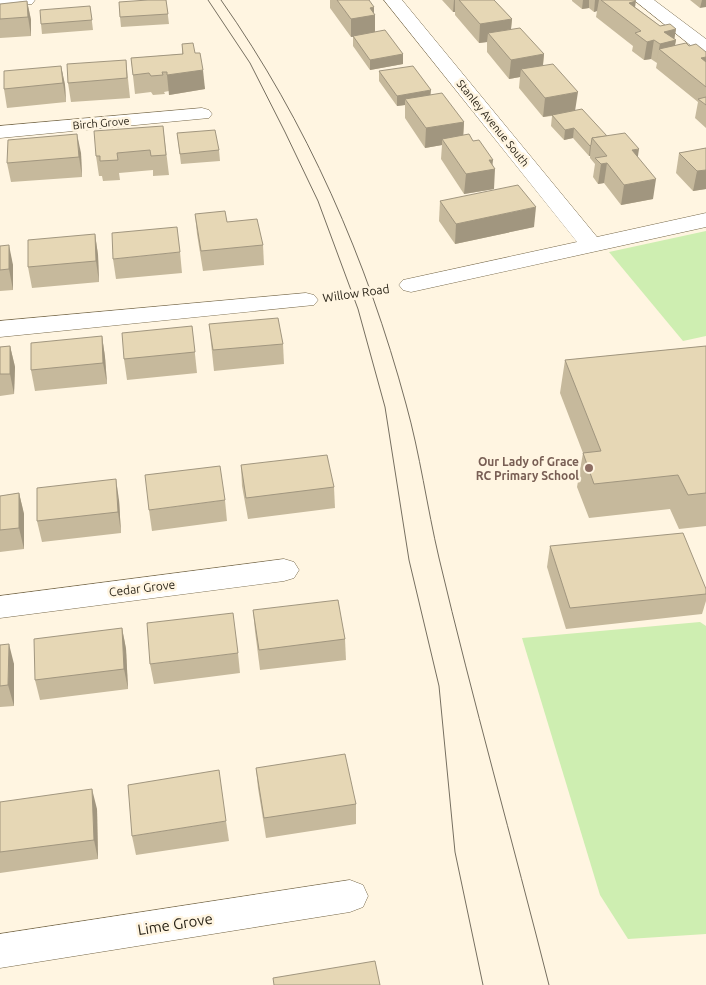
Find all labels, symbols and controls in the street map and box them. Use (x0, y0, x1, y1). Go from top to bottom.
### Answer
street label: Stanley Avenue South (455, 77, 531, 169)
street label: Birch Grove (72, 115, 130, 131)
street label: Willow Road (322, 282, 390, 304)
place label: Our Lady of Grace RC Primary School (476, 455, 579, 482)
marker: Our Lady of Grace RC Primary School (583, 462, 595, 474)
street label: Cedar Grove (108, 578, 176, 598)
street label: Lime Grove (136, 910, 214, 938)

